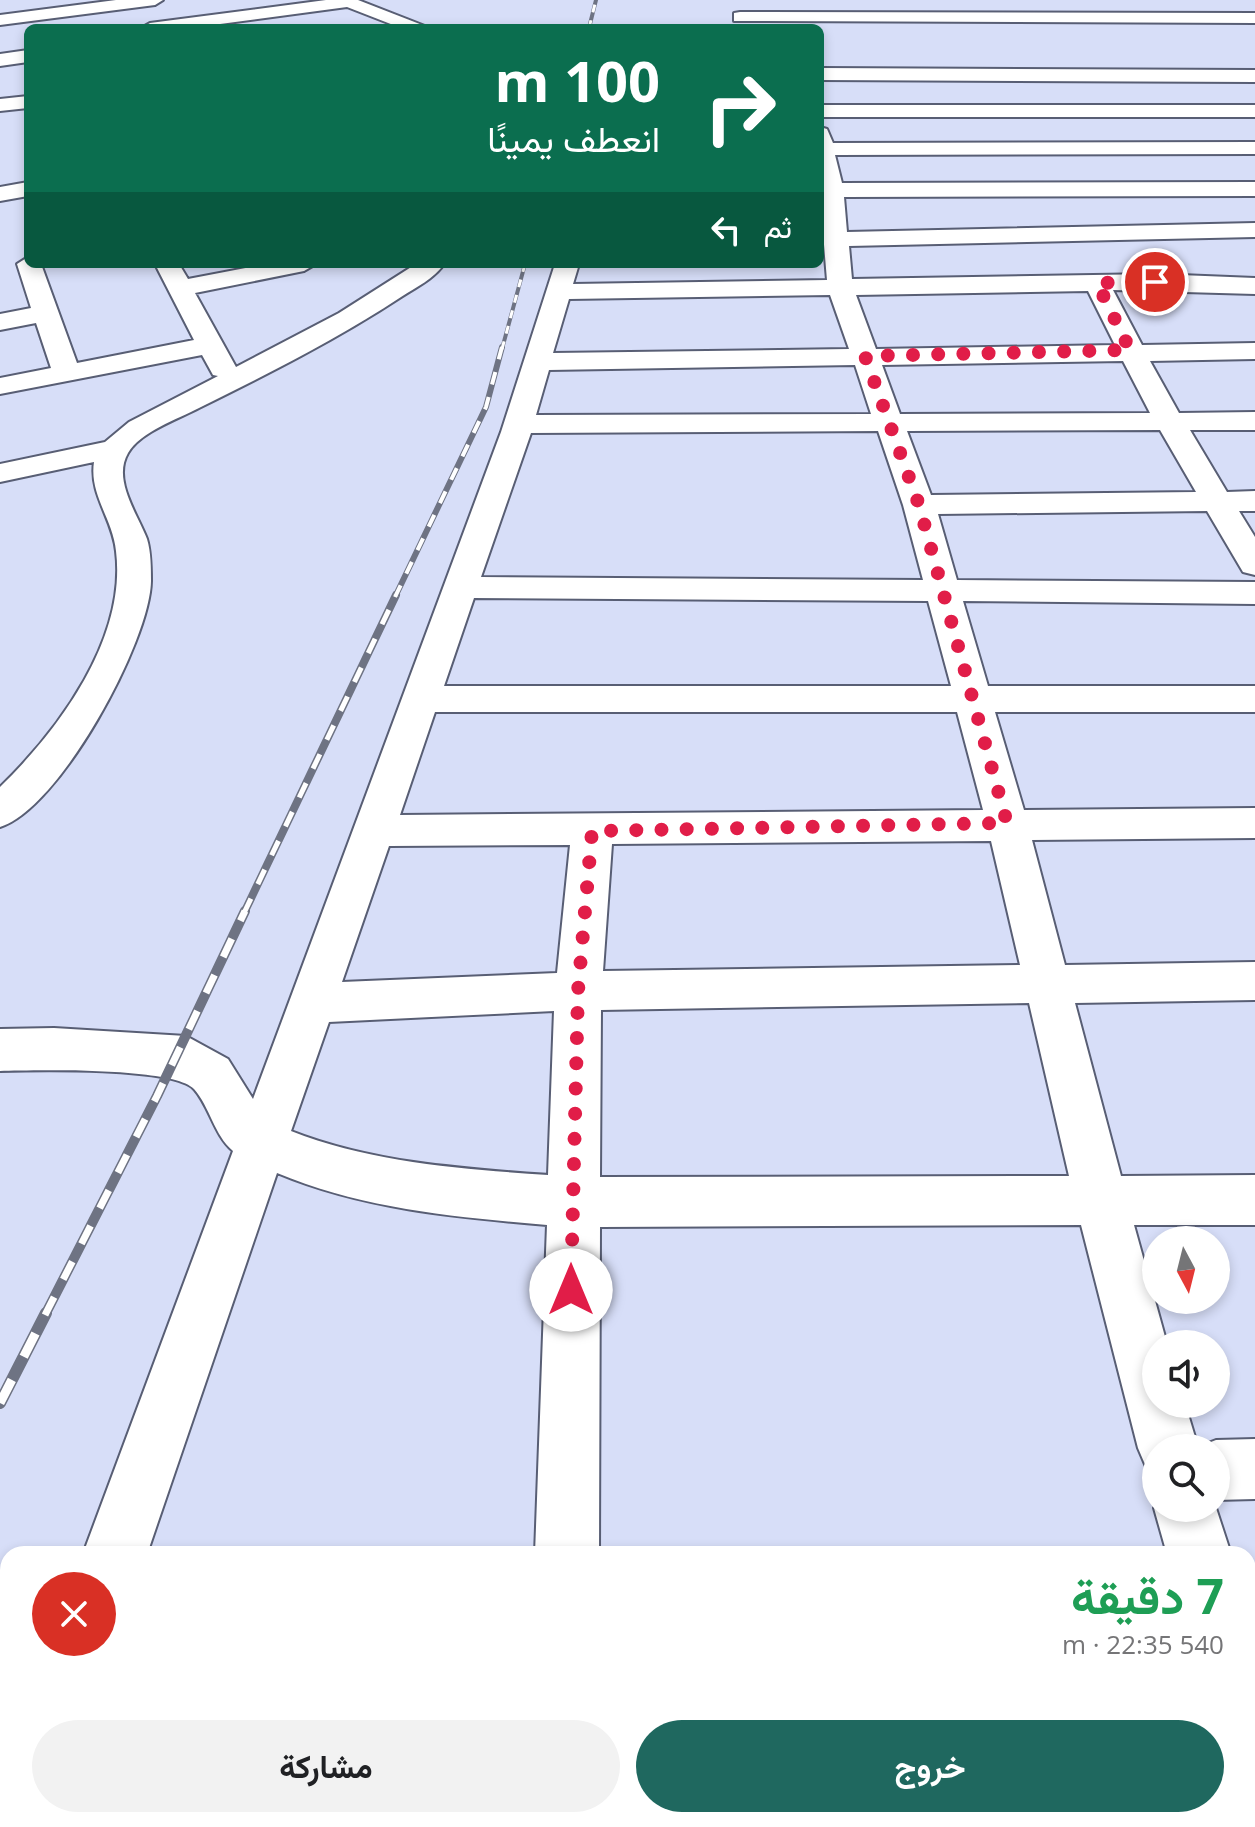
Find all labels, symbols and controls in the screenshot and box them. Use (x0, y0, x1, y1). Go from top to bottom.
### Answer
text: 100 m (494, 42, 660, 118)
icon: right (688, 56, 792, 160)
text: انعطف يمينًا (487, 114, 660, 163)
text: ثم (764, 206, 792, 247)
icon: left (704, 208, 748, 252)
pin (1121, 248, 1189, 316)
icon: arrive (1133, 260, 1177, 304)
north arrow (1142, 1226, 1230, 1314)
map controls (1142, 1226, 1230, 1522)
position arrow (529, 1248, 613, 1332)
button: sound (1142, 1330, 1230, 1418)
button: search (1142, 1434, 1230, 1522)
text: 7 دقيقة (1071, 1563, 1224, 1628)
button: close (32, 1572, 116, 1656)
text: 540 m · 22:35 (1062, 1626, 1224, 1662)
button: مشاركة (32, 1720, 620, 1812)
button: خروج (636, 1720, 1224, 1812)

